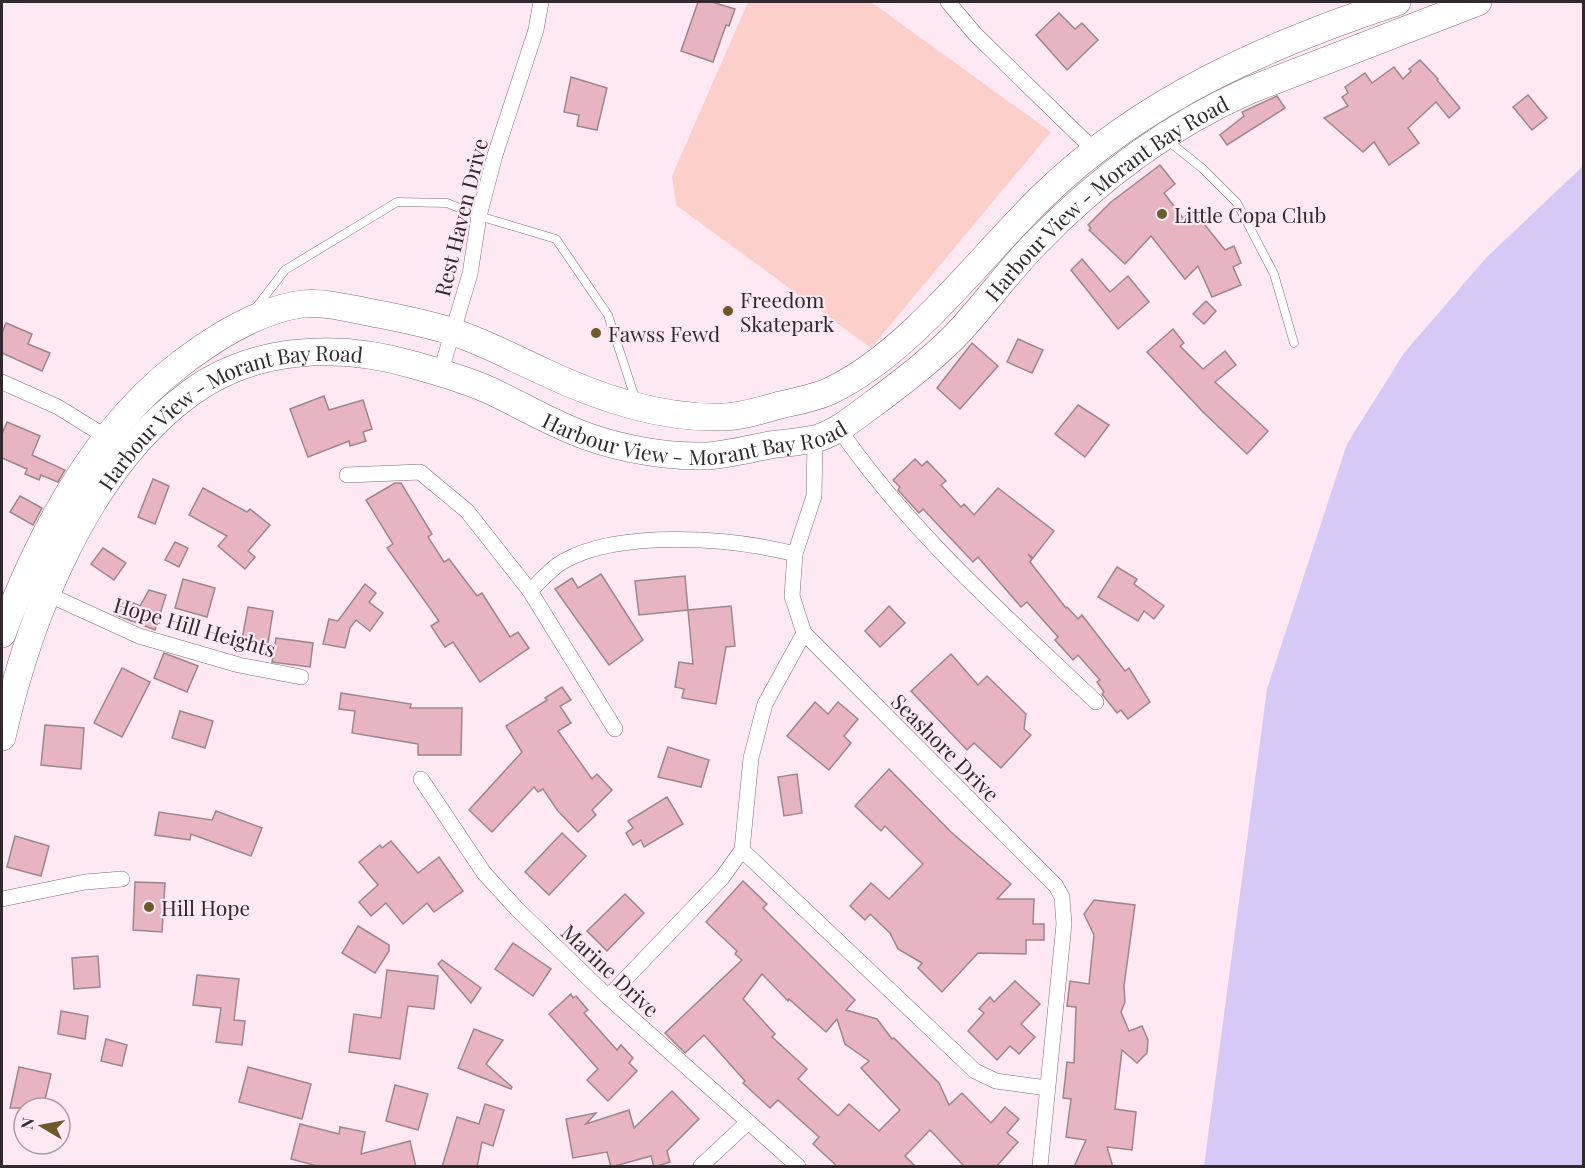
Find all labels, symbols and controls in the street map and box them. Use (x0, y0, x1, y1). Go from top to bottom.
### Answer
street label: Harbour View - Morant Bay Road (978, 89, 1233, 306)
street label: Rest Haven Drive (427, 135, 493, 299)
place label: Little Copa Club (1174, 200, 1326, 228)
marker: Little Copa Club (1155, 207, 1169, 221)
place label: Freedom Skatepark (740, 285, 835, 337)
marker: Freedom Skatepark (721, 304, 735, 318)
place label: Fawss Fewd (608, 319, 720, 347)
marker: Fawss Fewd (589, 326, 603, 340)
street label: Harbour View - Morant Bay Road (91, 338, 364, 495)
street label: Harbour View - Morant Bay Road (537, 401, 851, 431)
text: Harbour View - Morant Bay Road (538, 405, 852, 470)
street label: Hope Hill Heights (111, 590, 279, 662)
street label: Seashore Drive (886, 687, 1006, 807)
place label: Hill Hope (161, 893, 250, 921)
marker: Hill Hope (142, 900, 156, 914)
street label: Marine Drive (556, 918, 666, 1022)
north arrow (12, 1096, 72, 1156)
text: N (15, 1115, 38, 1131)

